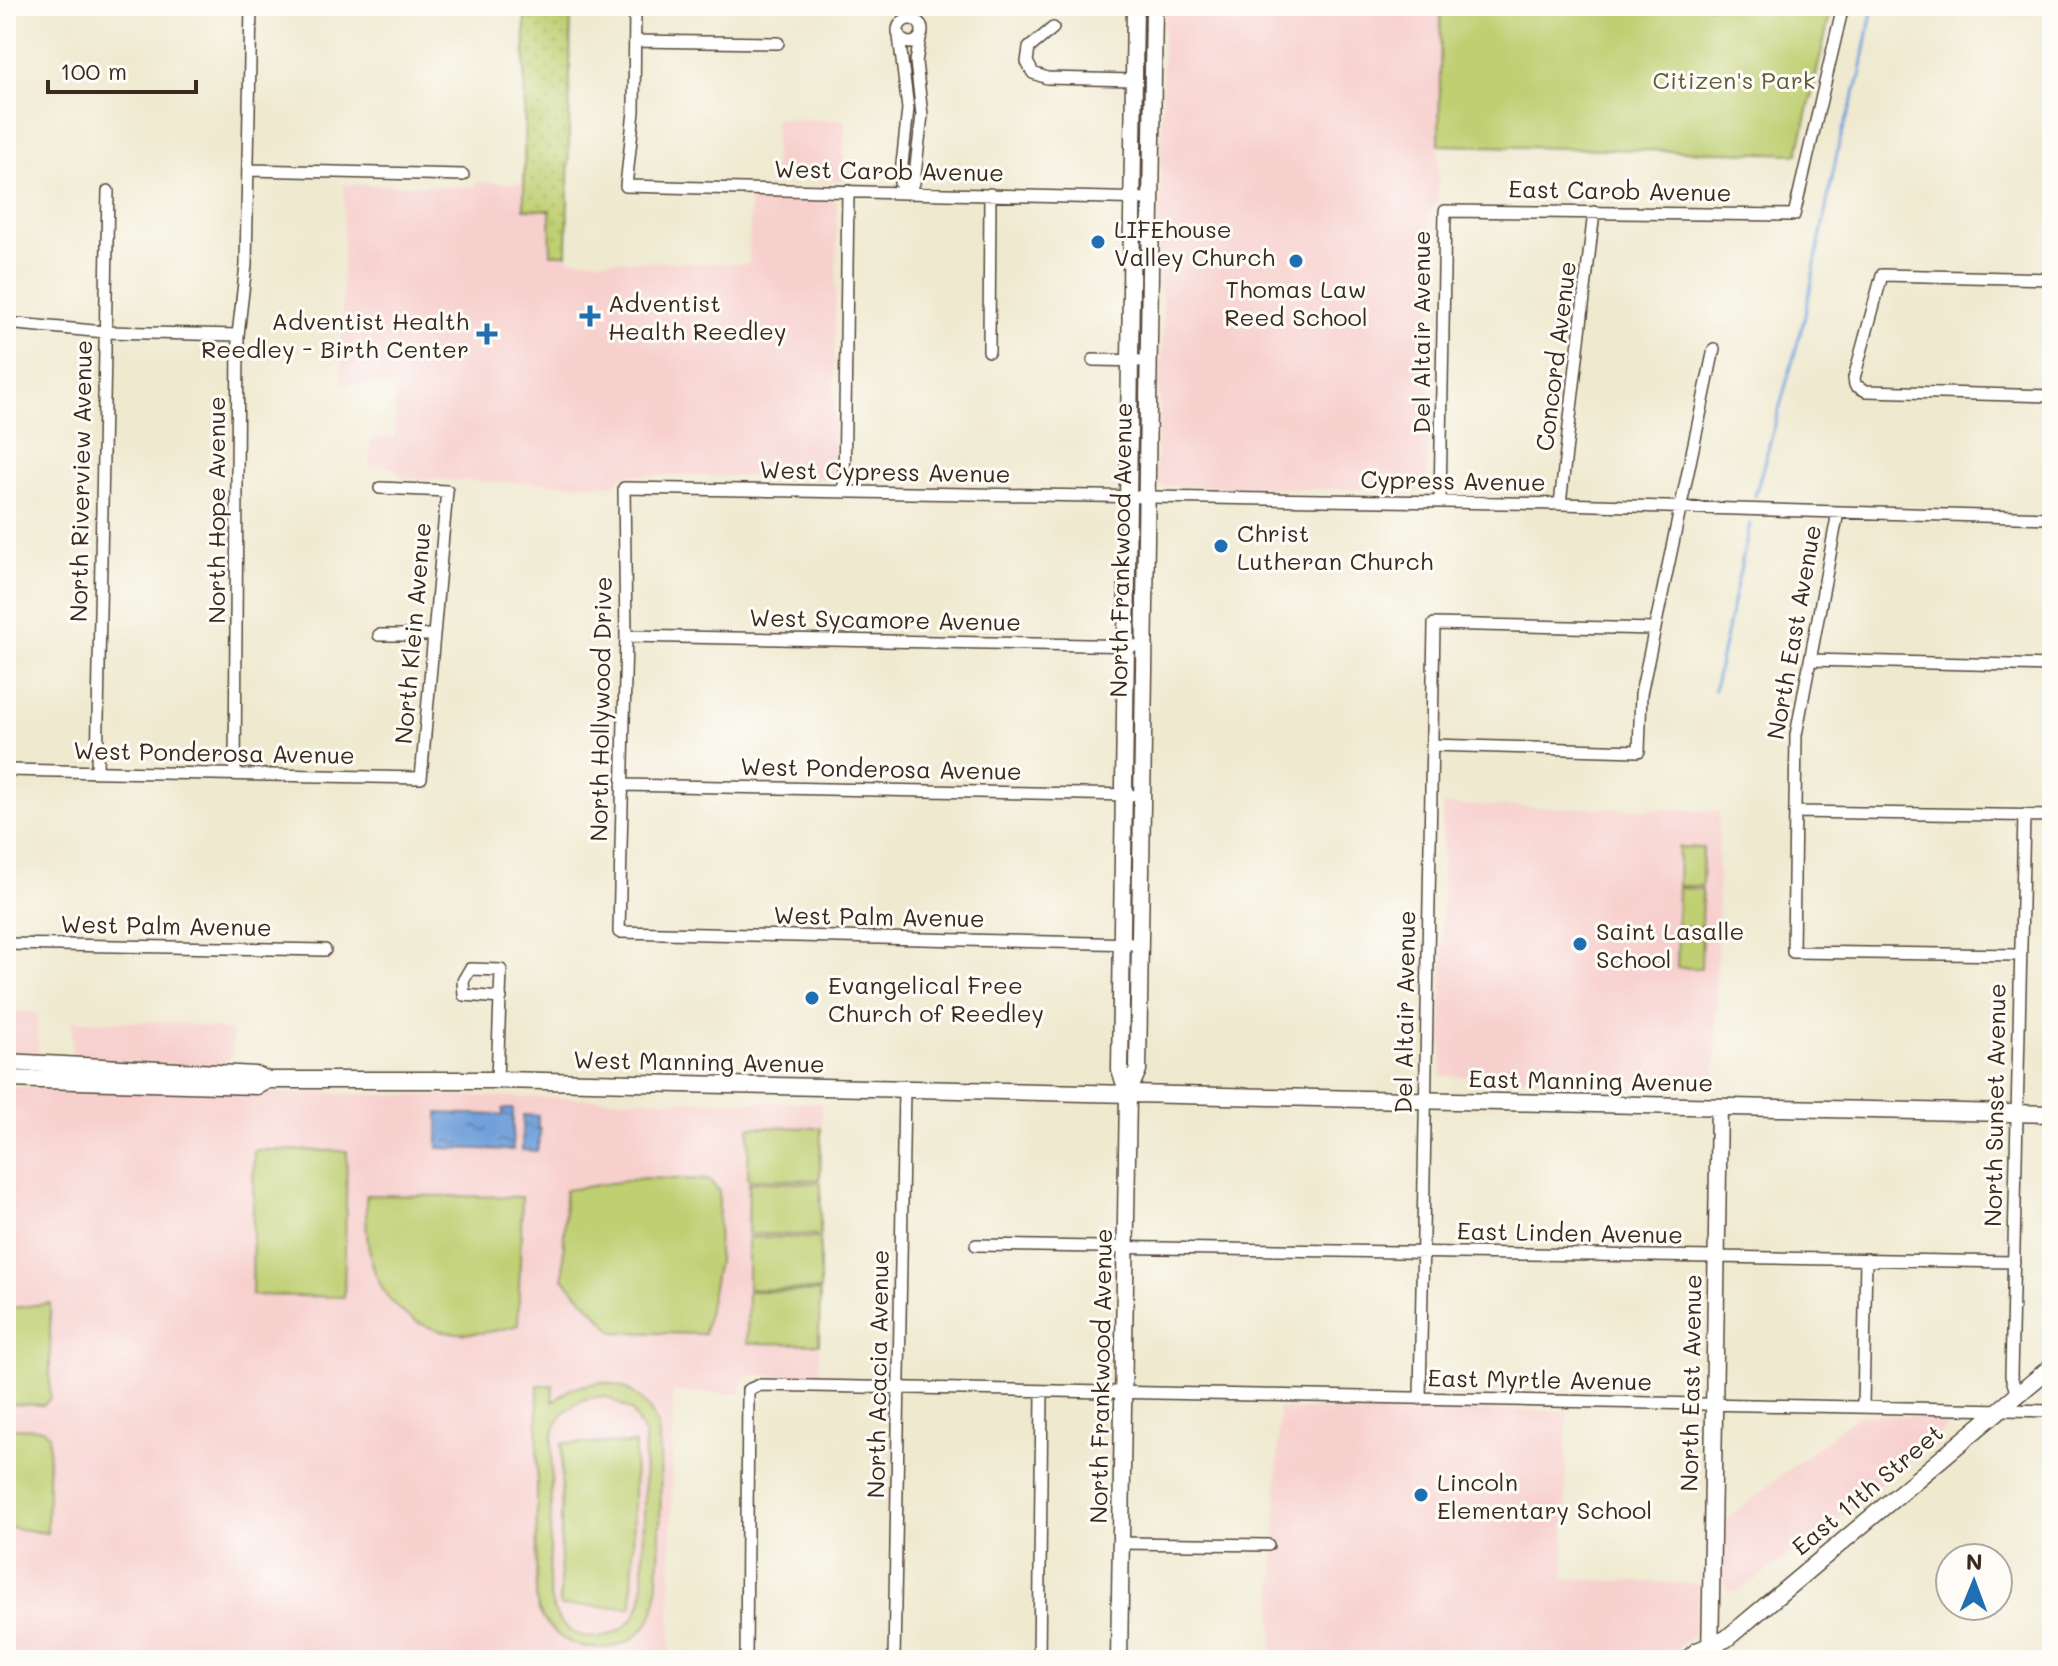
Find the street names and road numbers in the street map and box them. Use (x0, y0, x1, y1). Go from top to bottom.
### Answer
street label: West Carob Avenue (774, 152, 1004, 188)
street label: East Carob Avenue (1508, 173, 1732, 207)
street label: Del Altair Avenue (1405, 230, 1436, 434)
street label: Concord Avenue (1528, 259, 1582, 453)
street label: North Riverview Avenue (62, 340, 98, 622)
street label: North Hope Avenue (200, 396, 231, 624)
street label: North Frankwood Avenue (1102, 402, 1138, 698)
street label: West Cypress Avenue (759, 453, 1011, 489)
street label: Cypress Avenue (1360, 463, 1546, 497)
street label: North Klein Avenue (387, 521, 437, 745)
street label: North East Avenue (1759, 522, 1827, 742)
street label: North Hollywood Drive (582, 576, 618, 842)
street label: West Sycamore Avenue (749, 601, 1021, 637)
street label: West Ponderosa Avenue (73, 734, 355, 770)
street label: West Ponderosa Avenue (740, 750, 1022, 786)
street label: West Palm Avenue (773, 899, 985, 933)
street label: West Palm Avenue (60, 908, 272, 942)
street label: Del Altair Avenue (1387, 910, 1421, 1114)
street label: North Sunset Avenue (1976, 983, 2012, 1227)
street label: West Manning Avenue (573, 1043, 825, 1079)
street label: East Manning Avenue (1468, 1062, 1714, 1098)
street label: East Linden Avenue (1457, 1215, 1683, 1249)
street label: North Frankwood Avenue (1082, 1228, 1118, 1524)
street label: North Acacia Avenue (859, 1249, 895, 1499)
street label: North East Avenue (1673, 1274, 1707, 1492)
street label: East Myrtle Avenue (1428, 1362, 1652, 1396)
street label: East 11th Street (1785, 1417, 1949, 1561)

